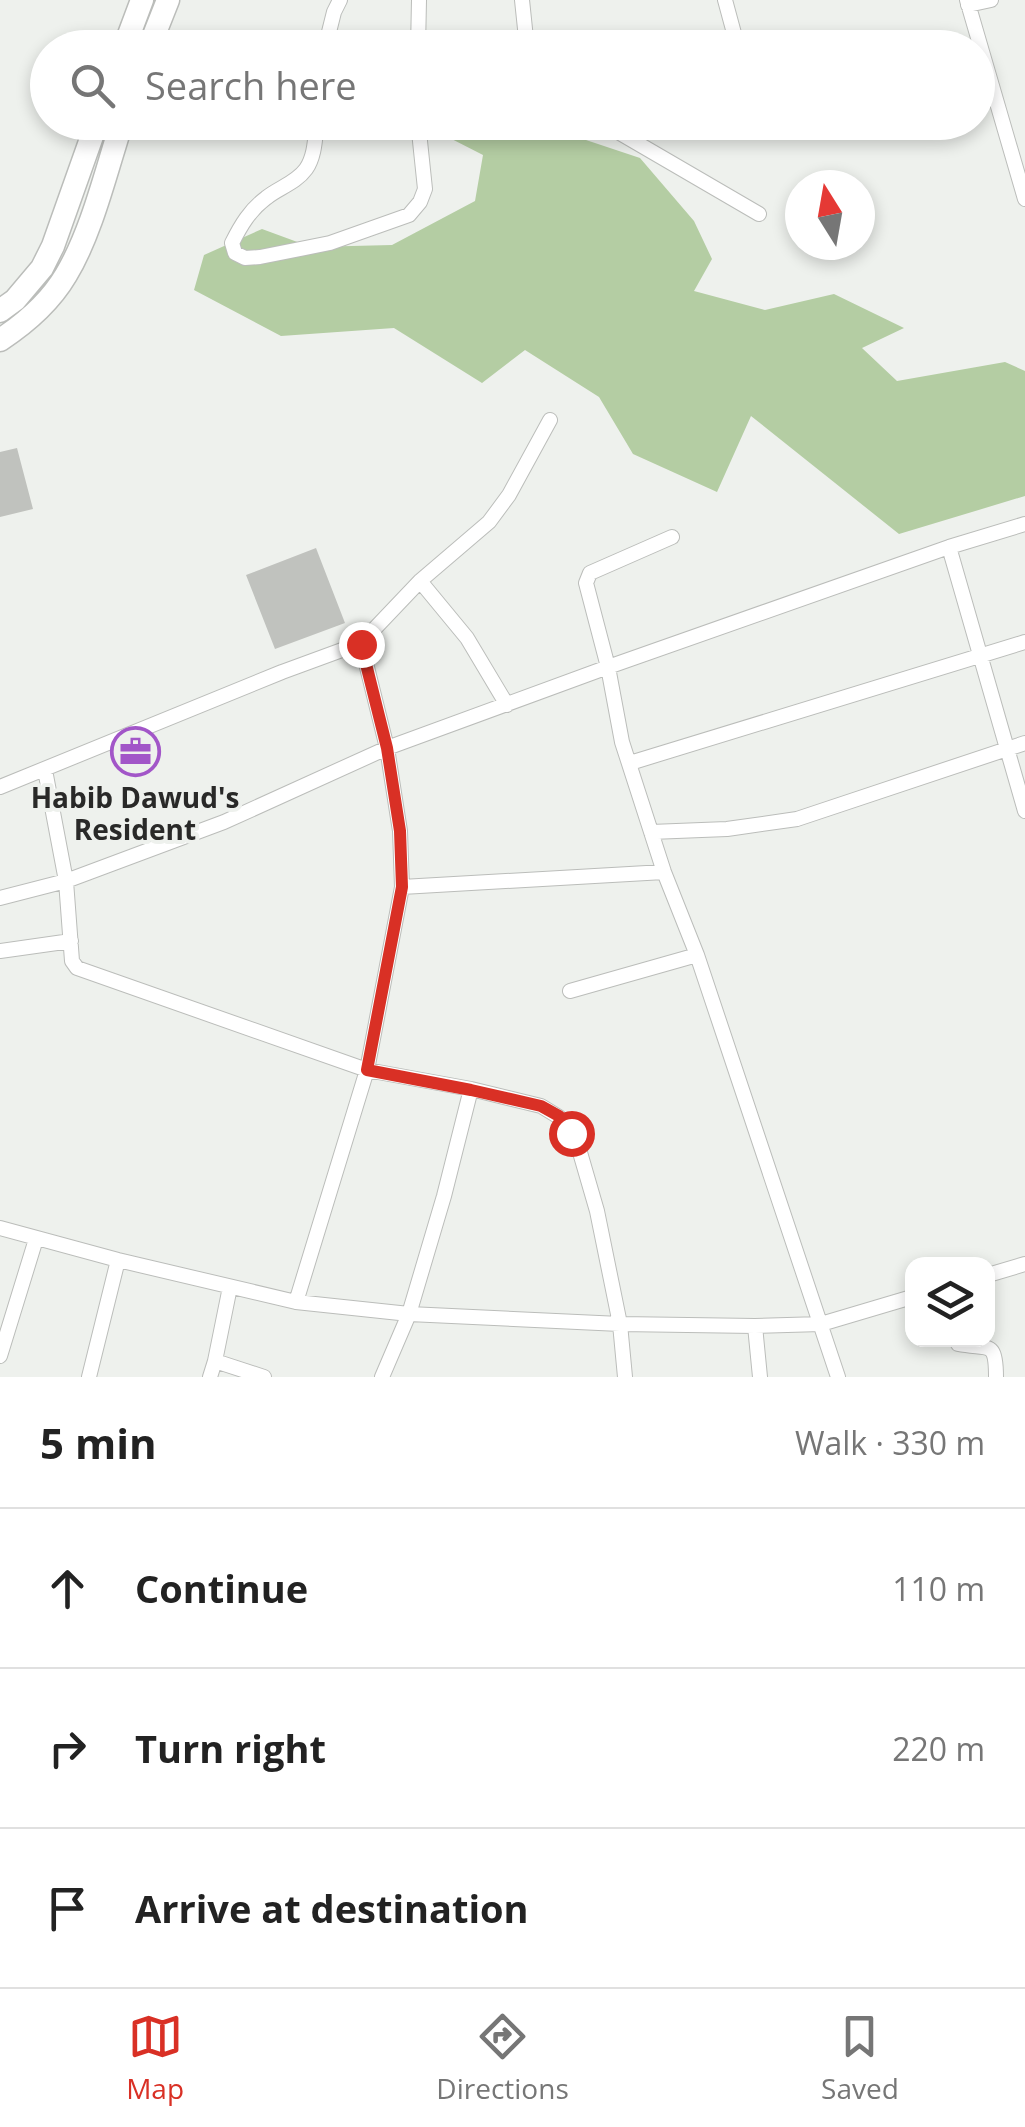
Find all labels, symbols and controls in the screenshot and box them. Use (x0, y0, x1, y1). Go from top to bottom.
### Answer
search box (30, 30, 995, 140)
icon: search (65, 58, 120, 113)
text: Search here (145, 59, 357, 111)
north arrow (785, 170, 875, 260)
route end (339, 622, 385, 668)
office icon: Habib Dawud's Resident (109, 725, 161, 777)
place label: Habib Dawud's Resident (31, 778, 239, 848)
route start (549, 1111, 595, 1157)
map controls (905, 1257, 995, 1347)
button: layers (905, 1257, 995, 1347)
text: 5 min (40, 1414, 157, 1471)
text: Walk · 330 m (795, 1421, 985, 1464)
icon: ahead (40, 1561, 95, 1616)
text: Continue (135, 1562, 308, 1614)
text: 110 m (892, 1567, 985, 1610)
icon: right (40, 1721, 95, 1776)
text: Turn right (135, 1722, 326, 1774)
text: 220 m (892, 1727, 985, 1770)
icon: arrive (40, 1881, 95, 1936)
text: Arrive at destination (135, 1882, 529, 1934)
tab: Map (126, 2009, 184, 2107)
tab: Directions (436, 2009, 569, 2107)
tab: Saved (821, 2009, 899, 2107)

